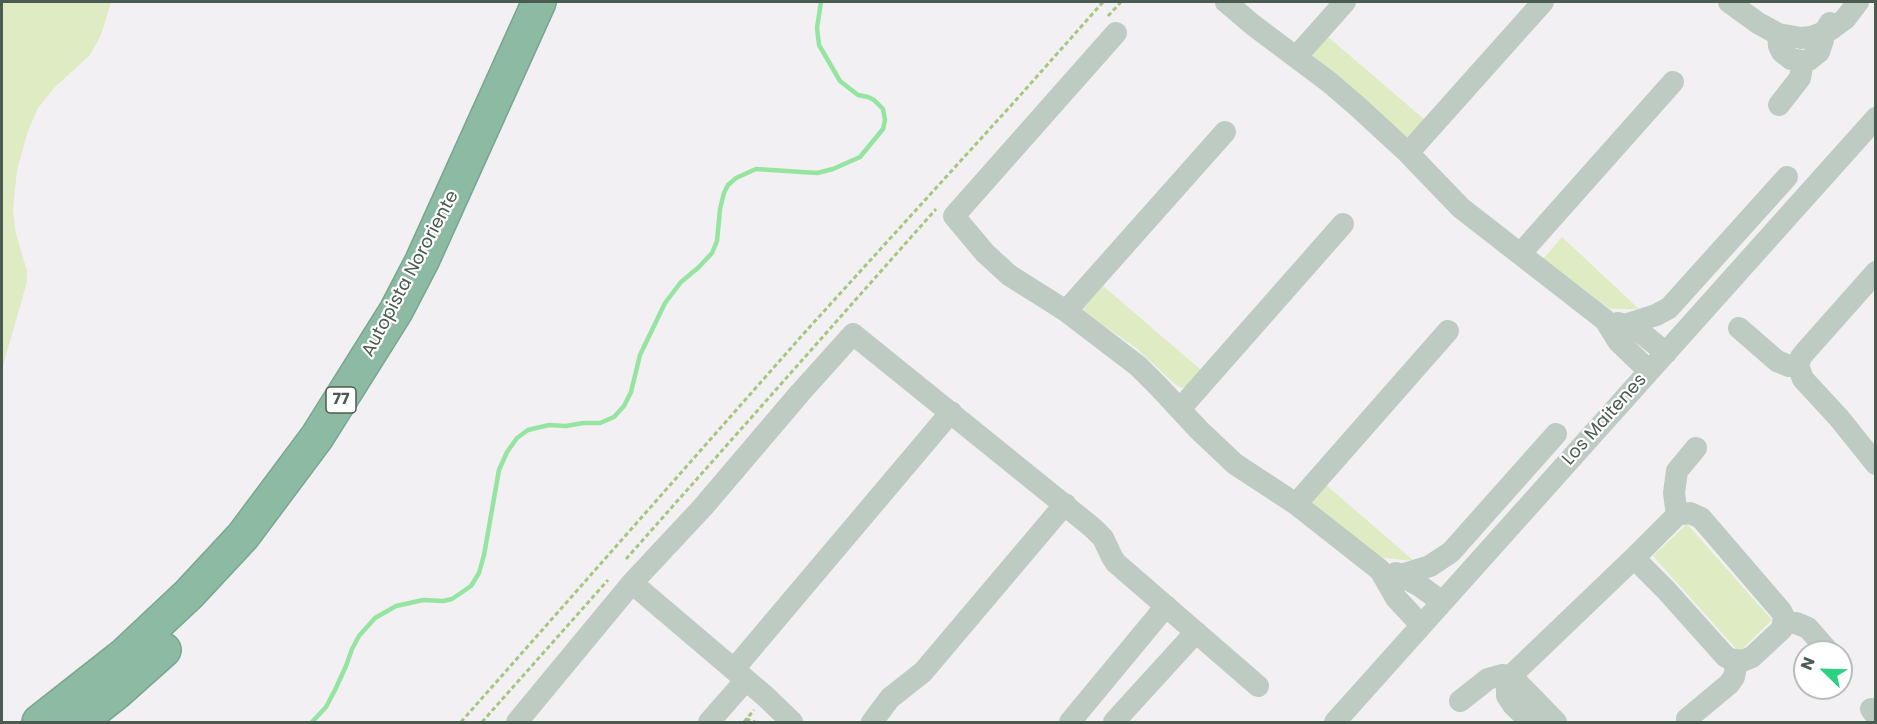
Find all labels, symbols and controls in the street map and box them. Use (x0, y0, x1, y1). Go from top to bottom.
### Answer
street label: Autopista Nororiente (358, 187, 464, 361)
street label: Los Maitenes (1558, 370, 1652, 470)
road number: 77 (326, 387, 356, 413)
north arrow (1793, 640, 1853, 700)
text: N (1795, 654, 1821, 674)

